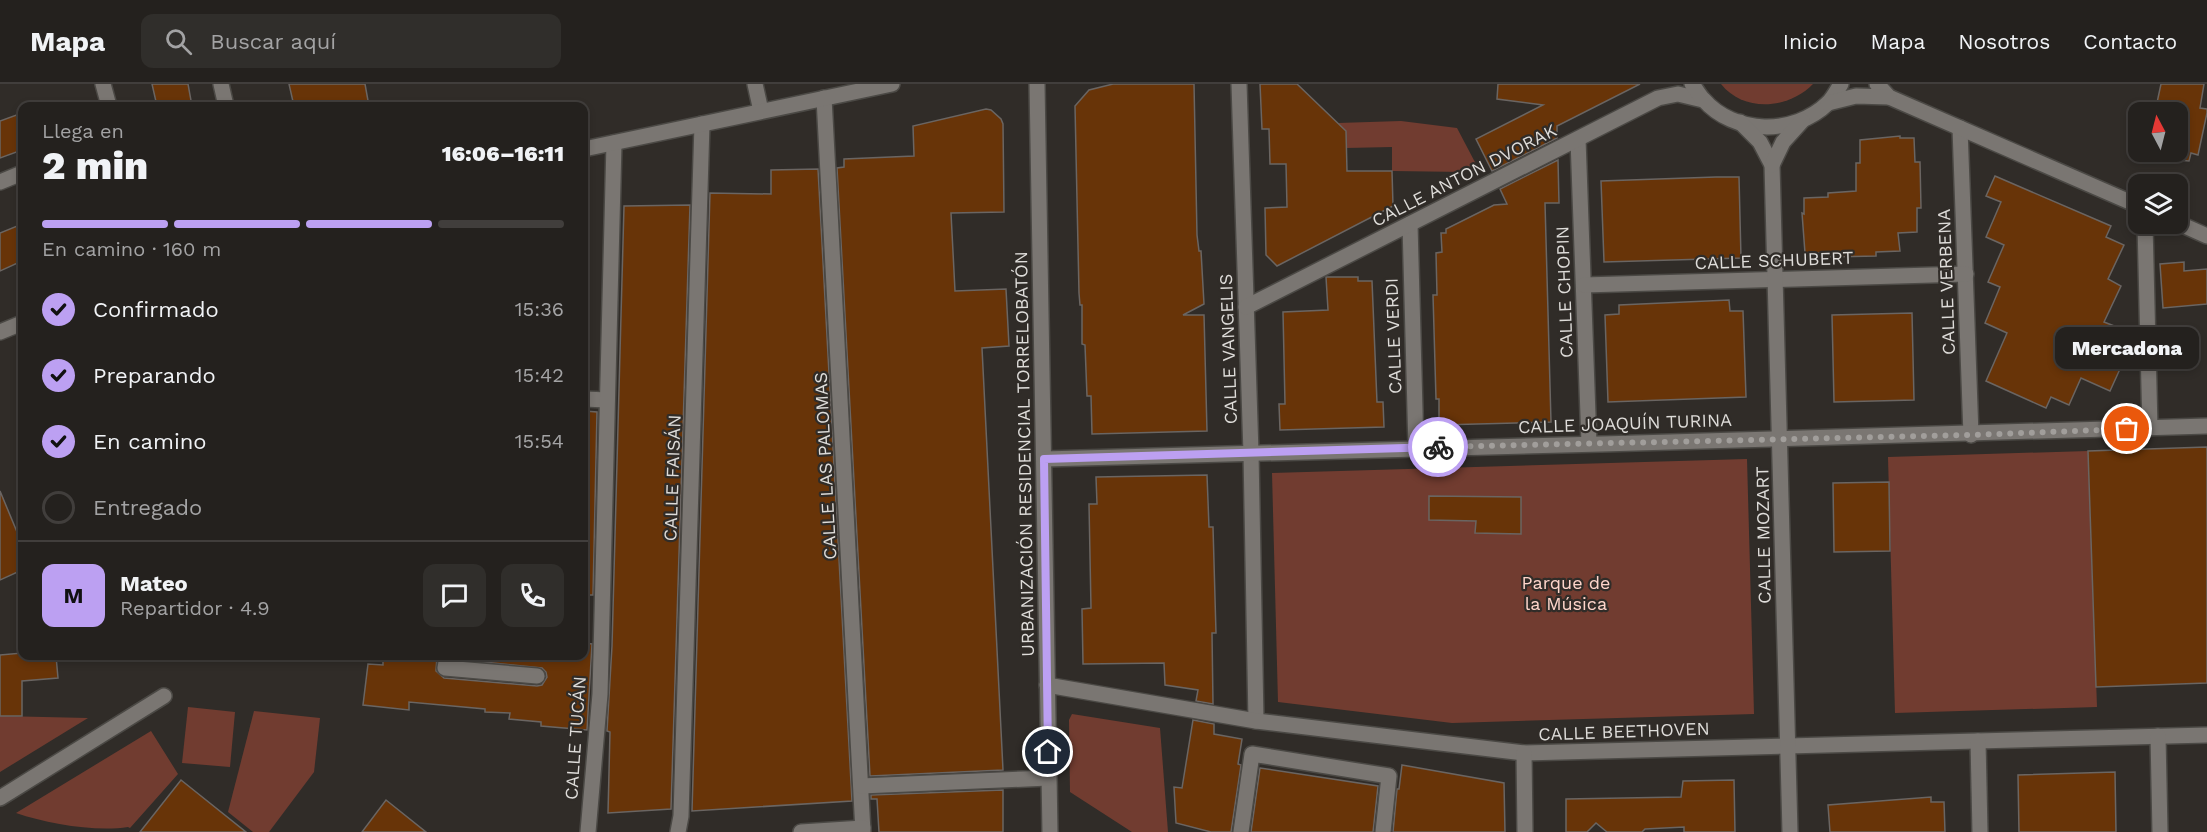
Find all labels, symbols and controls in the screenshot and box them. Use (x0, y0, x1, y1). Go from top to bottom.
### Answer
search box (141, 14, 561, 68)
text: Mapa (30, 25, 105, 58)
icon: search (162, 25, 195, 58)
text: Buscar aquí (210, 29, 336, 54)
text: Inicio (1783, 29, 1838, 54)
text: Mapa (1871, 29, 1925, 54)
text: Nosotros (1958, 29, 2050, 54)
text: Contacto (2083, 29, 2177, 54)
north arrow (2128, 102, 2188, 162)
map controls (2128, 102, 2188, 234)
text: Llega en (42, 119, 124, 143)
street label: CALLE ANTON DVORAK (1368, 119, 1560, 231)
text: 16:06–16:11 (442, 141, 564, 166)
text: 2 min (42, 143, 148, 188)
button: layers (2128, 174, 2188, 234)
street label: CALLE VERBENA (1933, 208, 1959, 355)
street label: CALLE CHOPIN (1551, 226, 1577, 358)
text: En camino · 160 m (42, 237, 221, 261)
street label: CALLE SCHUBERT (1694, 247, 1854, 273)
street label: URBANIZACIÓN RESIDENCIAL TORRELOBATÓN (1010, 251, 1038, 657)
street label: CALLE VANGELIS (1215, 273, 1241, 425)
street label: CALLE VERDI (1380, 278, 1406, 394)
icon: check (42, 293, 75, 326)
text: Confirmado (93, 297, 219, 322)
text: 15:36 (515, 297, 564, 321)
callout: Mercadona (2055, 327, 2199, 369)
text: Mercadona (2072, 336, 2182, 360)
icon: check (42, 359, 75, 392)
text: Preparando (93, 363, 216, 388)
text: 15:42 (515, 363, 564, 387)
street label: CALLE LAS PALOMAS (810, 372, 840, 560)
pin (2101, 403, 2152, 454)
street label: CALLE JOAQUÍN TURINA (1518, 409, 1732, 437)
icon: bag (2110, 412, 2143, 445)
street label: CALLE FAISÁN (659, 414, 685, 542)
courier (1408, 417, 1468, 477)
icon: check (42, 425, 75, 458)
text: En camino (93, 429, 207, 454)
text: 15:54 (515, 429, 564, 453)
icon: bike (1422, 431, 1455, 464)
street label: CALLE MOZART (1751, 466, 1775, 604)
text: Entregado (93, 495, 202, 520)
button: chat (423, 564, 486, 627)
button: phone (501, 564, 564, 627)
text: Mateo (120, 571, 188, 596)
park label: Parque de la Música (1522, 572, 1610, 614)
text: M (63, 583, 84, 608)
text: Repartidor · 4.9 (120, 596, 270, 620)
street label: CALLE TUCÁN (560, 675, 590, 801)
street label: CALLE BEETHOVEN (1538, 718, 1710, 744)
pin (1022, 726, 1073, 777)
icon: home (1031, 735, 1064, 768)

